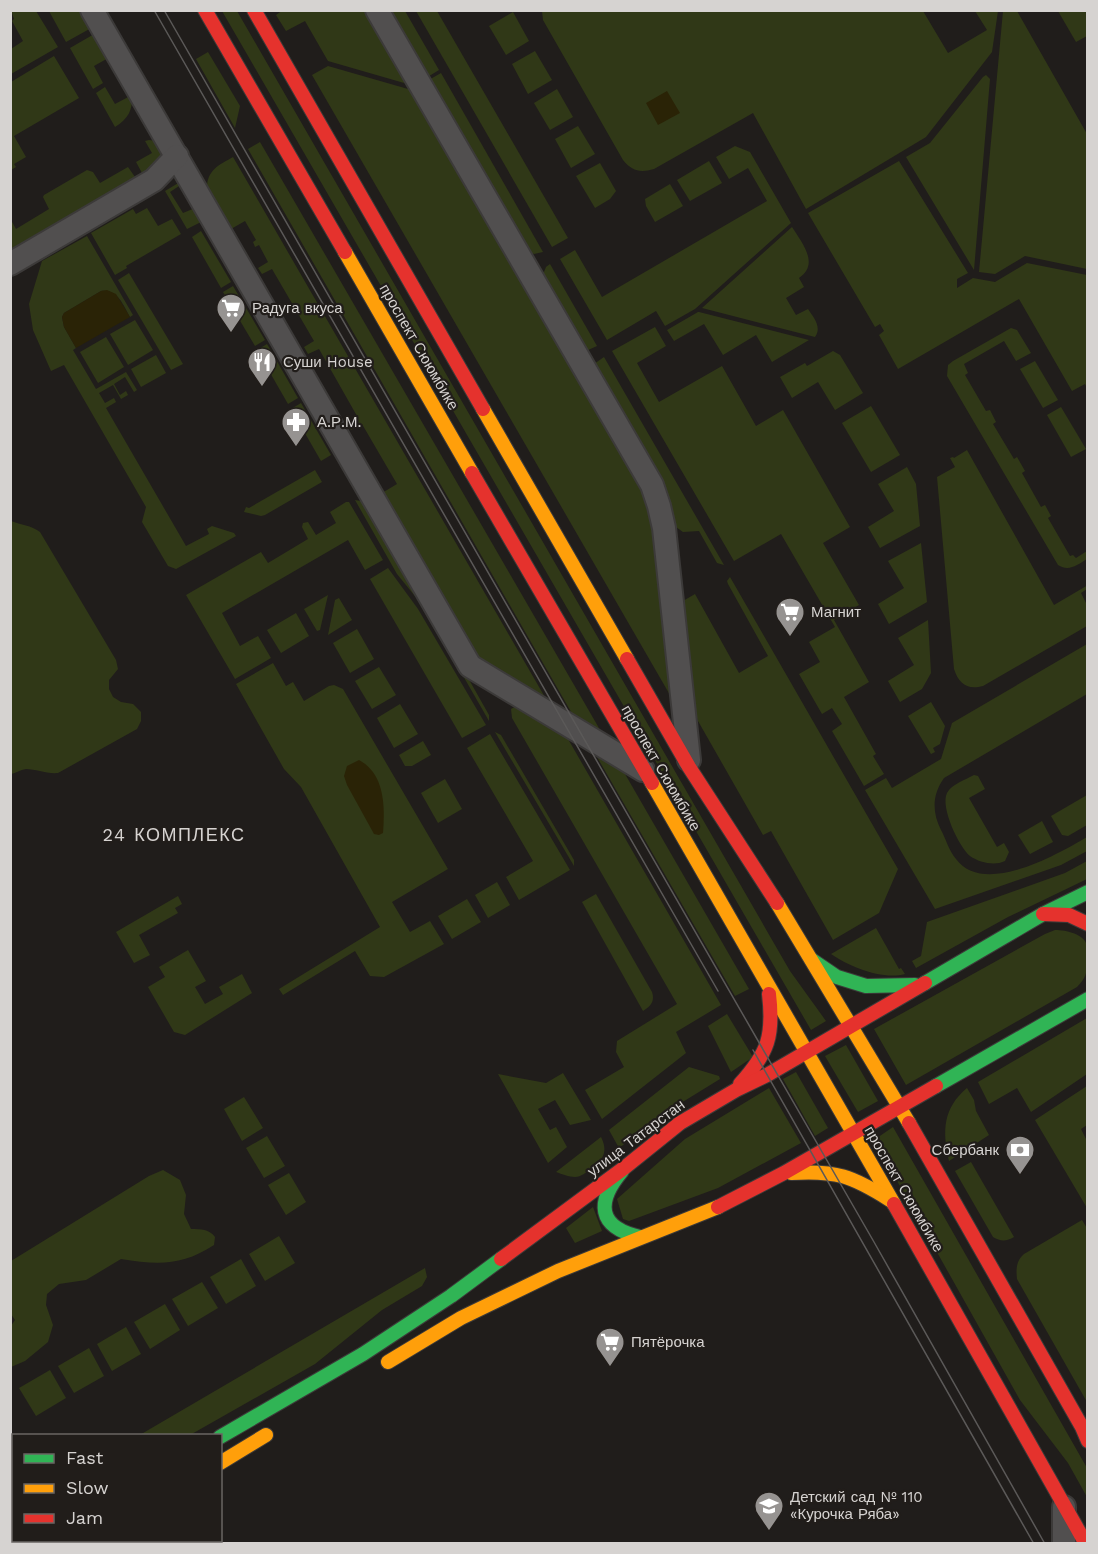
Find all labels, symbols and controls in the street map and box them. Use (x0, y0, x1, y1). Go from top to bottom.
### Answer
street label: проспект Сююмбике (375, 281, 463, 413)
supermarket icon: Радуга вкуса (215, 292, 247, 334)
place label: Радуга вкуса (252, 299, 343, 317)
restaurant icon: Суши House (246, 346, 278, 388)
place label: Суши House (283, 353, 373, 371)
pharmacy icon: А.Р.М. (280, 406, 312, 448)
place label: А.Р.М. (317, 413, 361, 431)
supermarket icon: Магнит (774, 596, 806, 638)
place label: Магнит (811, 603, 861, 621)
street label: проспект Сююмбике (617, 702, 705, 834)
district label: 24 КОМПЛЕКС (103, 824, 245, 845)
street label: улица Татарстан (584, 1096, 688, 1180)
street label: проспект Сююмбике (860, 1123, 948, 1255)
bank icon: Сбербанк (1004, 1134, 1036, 1176)
place label: Сбербанк (932, 1141, 999, 1159)
supermarket icon: Пятёрочка (594, 1326, 626, 1368)
place label: Пятёрочка (631, 1333, 705, 1351)
legend (12, 1434, 222, 1542)
text: Fast (66, 1447, 104, 1468)
text: Slow (66, 1477, 109, 1498)
place label: Детский сад № 110 «Курочка Ряба» (790, 1488, 923, 1523)
school or university icon: Детский сад № 110 «Курочка Ряба» (753, 1490, 785, 1532)
text: Jam (66, 1507, 103, 1528)

